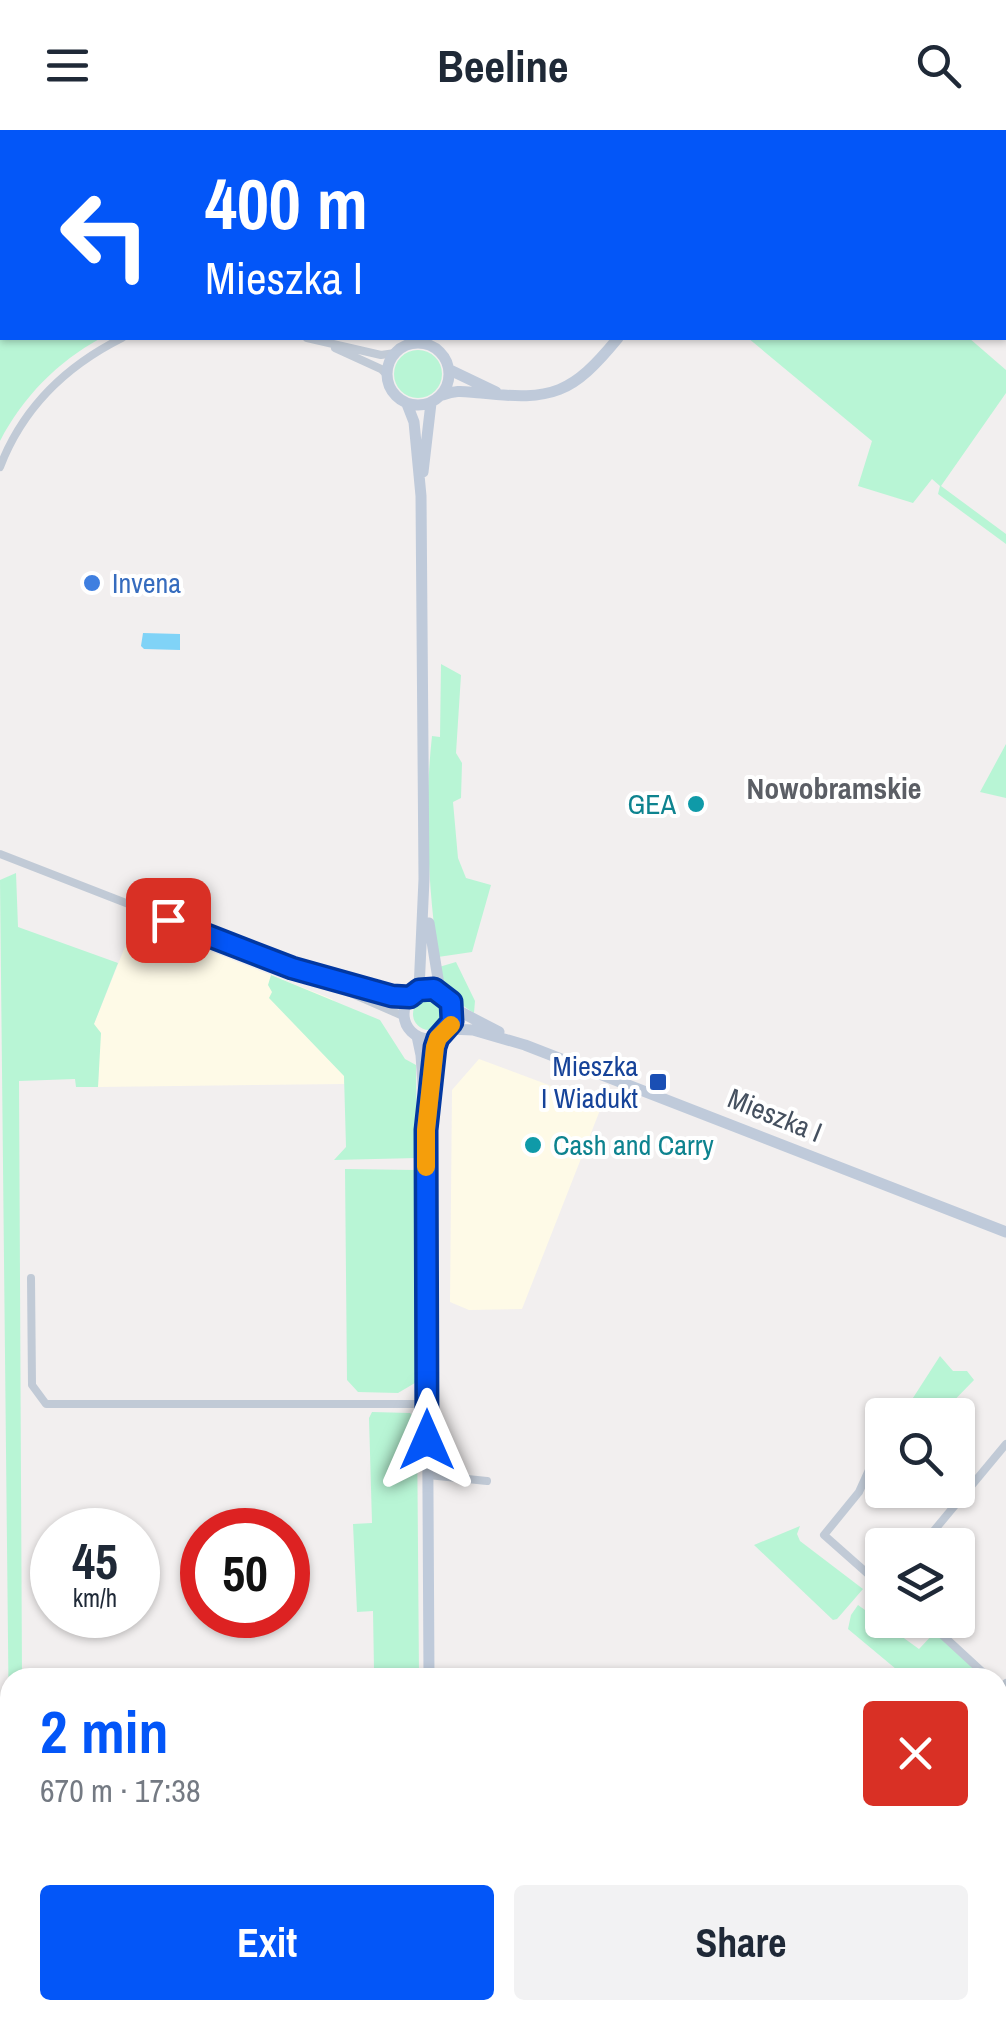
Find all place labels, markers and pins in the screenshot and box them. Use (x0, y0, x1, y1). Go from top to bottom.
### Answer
place label: Invena (112, 564, 181, 602)
marker: Invena (81, 572, 103, 594)
place label: GEA (628, 785, 677, 823)
marker: GEA (685, 793, 707, 815)
pin (126, 878, 211, 963)
place label: Mieszka I Wiadukt (541, 1047, 638, 1117)
marker: Mieszka I Wiadukt (647, 1071, 669, 1093)
place label: Cash and Carry (553, 1126, 714, 1164)
marker: Cash and Carry (522, 1134, 544, 1156)

